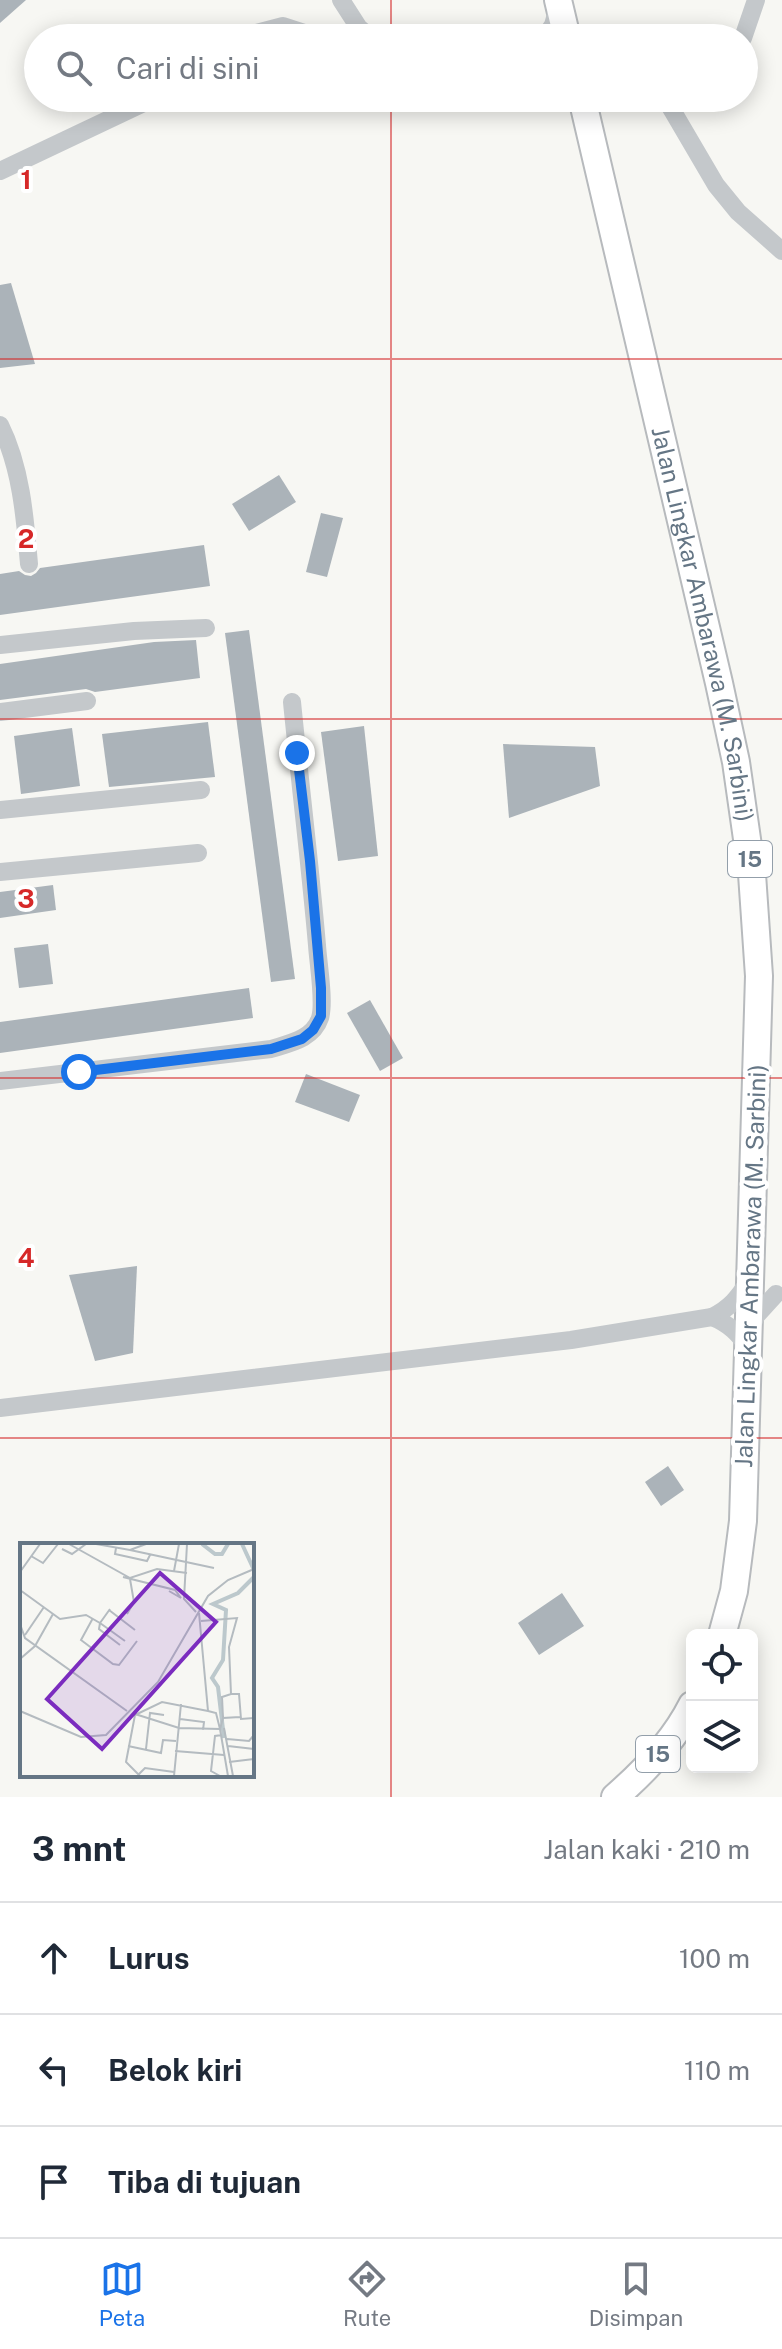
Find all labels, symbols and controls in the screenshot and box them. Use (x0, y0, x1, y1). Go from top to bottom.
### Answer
search box (24, 24, 758, 112)
icon: search (52, 46, 96, 90)
text: Cari di sini (116, 50, 259, 86)
text: 1 (20, 164, 32, 195)
street label: Jalan Lingkar Ambarawa (M. Sarbini) (646, 424, 759, 824)
text: 2 (18, 523, 34, 554)
route end (279, 735, 315, 771)
road number: 15 (728, 841, 772, 877)
text: 3 (17, 883, 35, 914)
route start (61, 1054, 97, 1090)
street label: Jalan Lingkar Ambarawa (M. Sarbini) (729, 1064, 771, 1468)
text: 4 (17, 1242, 35, 1273)
inset map (20, 1543, 254, 1777)
map controls (686, 1629, 758, 1773)
button: locate (686, 1629, 758, 1701)
button: layers (686, 1701, 758, 1773)
road number: 15 (636, 1736, 680, 1772)
text: 3 mnt (32, 1829, 126, 1869)
text: Jalan kaki · 210 m (543, 1834, 750, 1865)
icon: ahead (32, 1936, 76, 1980)
text: Lurus (108, 1940, 190, 1976)
text: 100 m (679, 1943, 750, 1974)
icon: left (32, 2048, 76, 2092)
text: Belok kiri (108, 2052, 242, 2088)
text: 110 m (684, 2055, 750, 2086)
icon: arrive (32, 2160, 76, 2204)
text: Tiba di tujuan (108, 2164, 301, 2200)
tab: Peta (99, 2257, 145, 2331)
tab: Rute (343, 2257, 391, 2331)
tab: Disimpan (589, 2257, 683, 2331)

